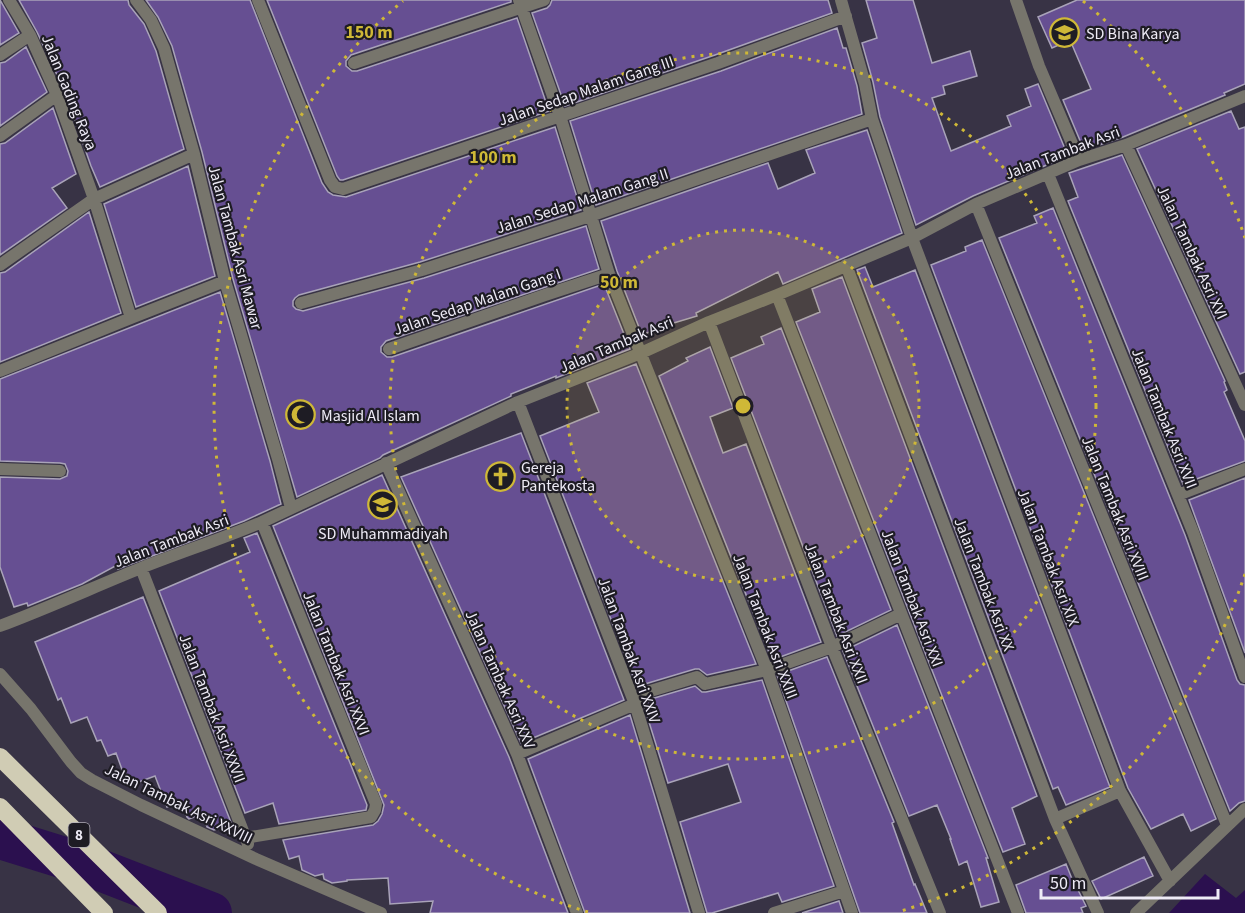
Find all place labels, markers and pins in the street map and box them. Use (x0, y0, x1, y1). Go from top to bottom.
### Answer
school or university icon: SD Bina Karya (1049, 17, 1081, 49)
place label: SD Bina Karya (1086, 23, 1179, 45)
centre of rings (733, 396, 753, 416)
mosque icon: Masjid Al Islam (284, 399, 316, 431)
place label: Masjid Al Islam (321, 405, 420, 427)
place label: Gereja Pantekosta (521, 457, 595, 497)
church icon: Gereja Pantekosta (484, 460, 516, 492)
school or university icon: SD Muhammadiyah (367, 489, 399, 521)
place label: SD Muhammadiyah (318, 523, 448, 545)

